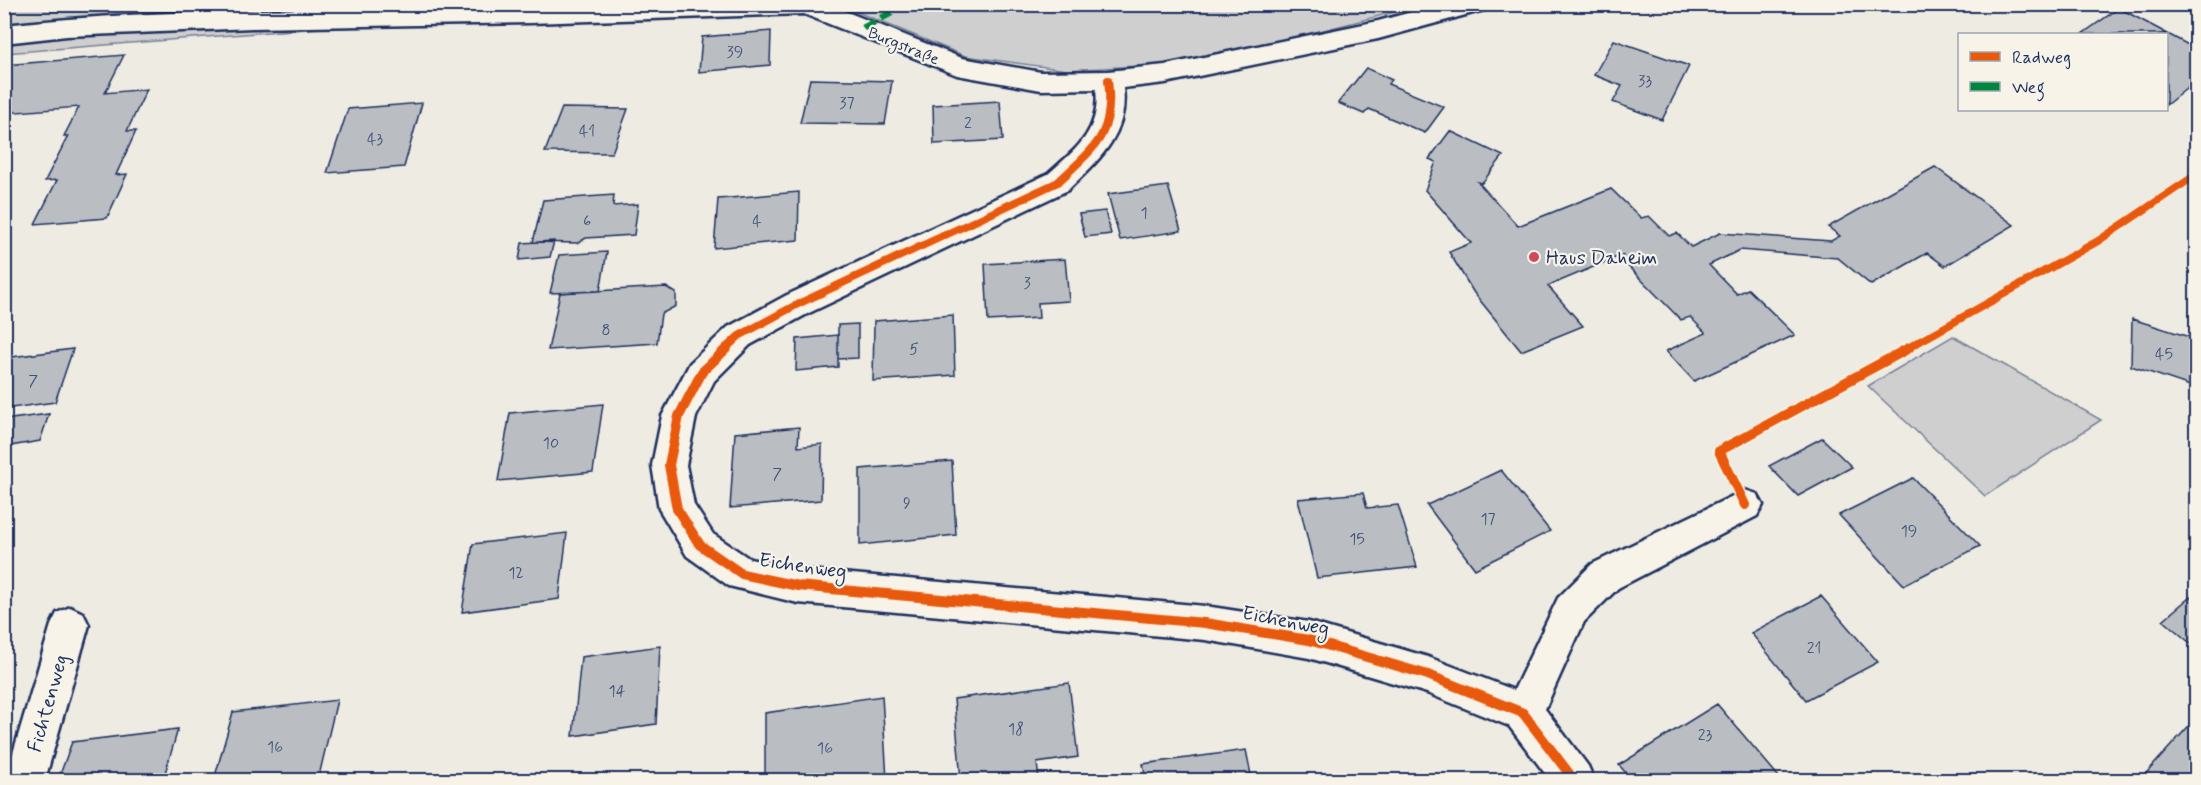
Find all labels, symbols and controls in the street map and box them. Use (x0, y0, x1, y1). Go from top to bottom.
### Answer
street label: Burgstraße (864, 23, 942, 71)
legend (1958, 33, 2168, 111)
house number: 39 (727, 42, 743, 63)
text: Radweg (2012, 46, 2071, 70)
house number: 33 (1638, 71, 1652, 92)
text: Weg (2012, 76, 2045, 102)
house number: 37 (839, 93, 855, 114)
house number: 2 (964, 113, 972, 134)
house number: 41 (579, 121, 595, 142)
house number: 43 (367, 129, 383, 150)
house number: 1 (1140, 203, 1148, 224)
house number: 6 (583, 211, 591, 232)
house number: 4 (752, 211, 762, 232)
place label: Haus Daheim (1546, 245, 1657, 272)
marker: Haus Daheim (1527, 250, 1541, 264)
house number: 3 (1023, 273, 1031, 294)
house number: 8 (601, 320, 611, 341)
house number: 5 (909, 339, 919, 360)
house number: 45 (2155, 344, 2173, 365)
house number: 7 (28, 371, 38, 392)
house number: 10 (543, 433, 559, 454)
house number: 7 (772, 464, 782, 485)
house number: 9 (903, 493, 911, 514)
house number: 17 (1480, 509, 1496, 530)
house number: 19 (1901, 521, 1917, 542)
house number: 15 (1349, 529, 1365, 550)
street label: Eichenweg (757, 547, 848, 587)
house number: 12 (508, 563, 524, 584)
street label: Eichenweg (1240, 600, 1332, 644)
house number: 21 (1807, 638, 1821, 659)
street label: Fichtenweg (22, 651, 75, 755)
house number: 14 (609, 681, 626, 702)
house number: 18 (1008, 719, 1024, 740)
house number: 23 (1698, 725, 1713, 746)
house number: 16 (267, 737, 283, 758)
house number: 16 (817, 738, 833, 759)

